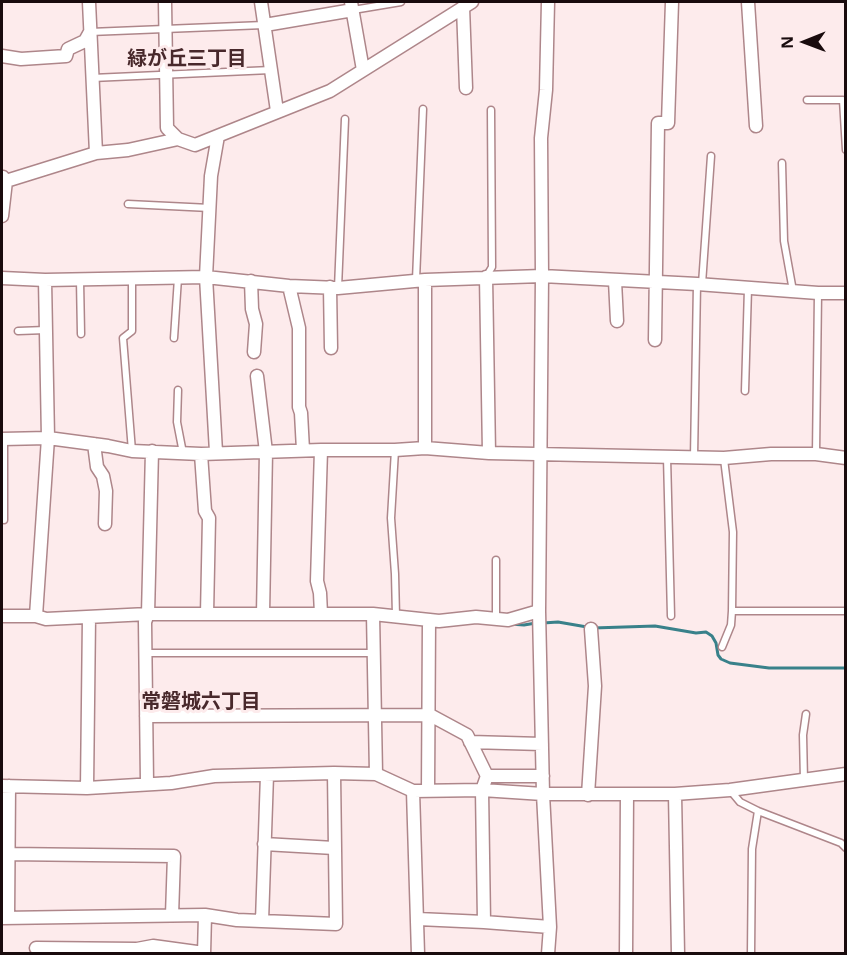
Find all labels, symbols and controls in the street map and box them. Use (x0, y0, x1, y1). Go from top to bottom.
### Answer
north arrow (775, 12, 835, 72)
text: N (776, 36, 798, 49)
district label: 緑が丘三丁目 (127, 47, 247, 71)
district label: 常磐城六丁目 (141, 690, 261, 714)

